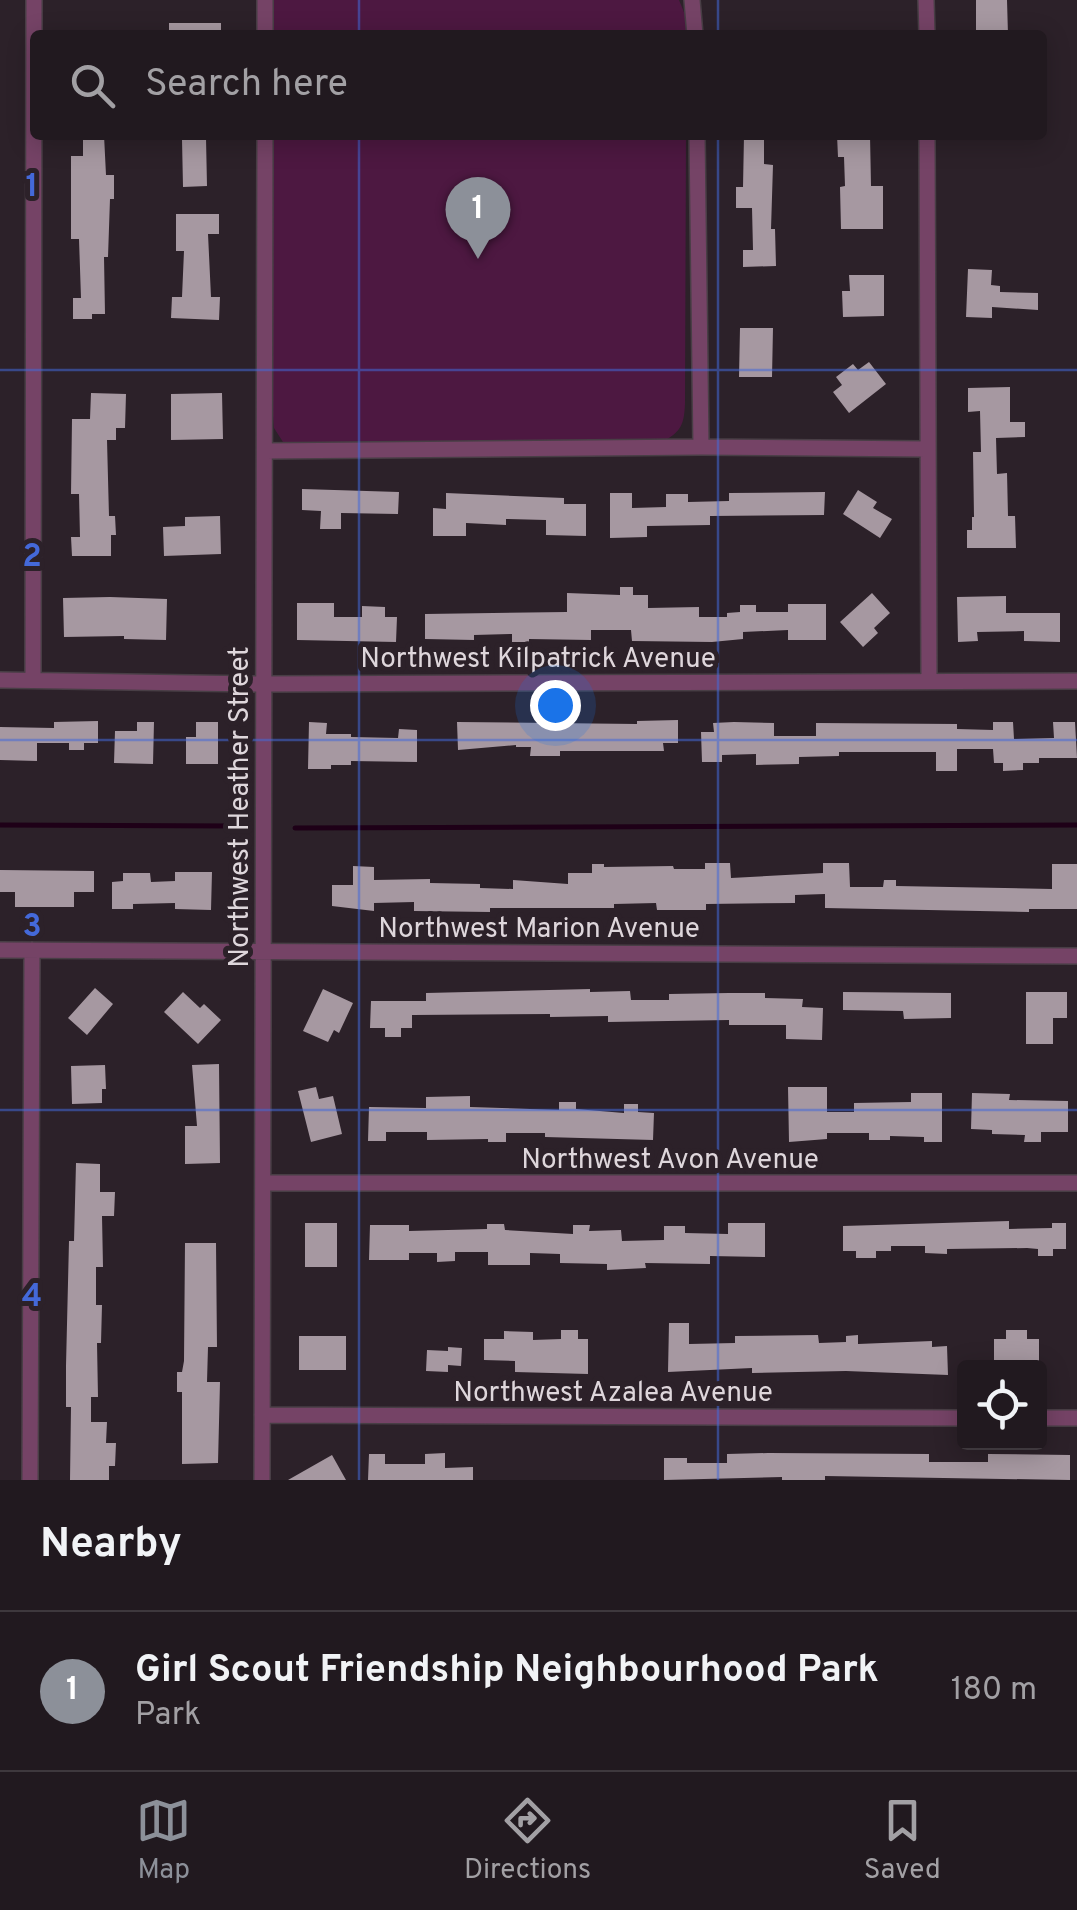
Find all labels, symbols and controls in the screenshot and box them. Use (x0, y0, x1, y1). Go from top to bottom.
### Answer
search box (30, 30, 1047, 140)
icon: search (65, 58, 120, 113)
text: Search here (145, 61, 348, 110)
text: 1 (26, 168, 38, 208)
pin: 1 (446, 176, 510, 259)
text: 2 (22, 538, 42, 578)
street label: Northwest Kilpatrick Avenue (360, 642, 716, 678)
street label: Northwest Heather Street (223, 646, 259, 968)
your location (530, 680, 581, 731)
text: 3 (22, 908, 42, 948)
street label: Northwest Marion Avenue (378, 912, 700, 948)
street label: Northwest Avon Avenue (521, 1143, 819, 1179)
text: 4 (22, 1278, 42, 1318)
map controls (957, 1360, 1047, 1450)
button: locate (957, 1360, 1047, 1450)
street label: Northwest Azalea Avenue (453, 1376, 773, 1412)
text: Nearby (40, 1519, 182, 1572)
text: Girl Scout Friendship Neighbourhood Park (135, 1647, 879, 1696)
text: 1 (66, 1671, 79, 1711)
text: 180 m (951, 1671, 1037, 1711)
text: Park (135, 1696, 201, 1736)
tab: Map (136, 1793, 191, 1889)
tab: Directions (464, 1793, 591, 1889)
tab: Saved (864, 1793, 941, 1889)

